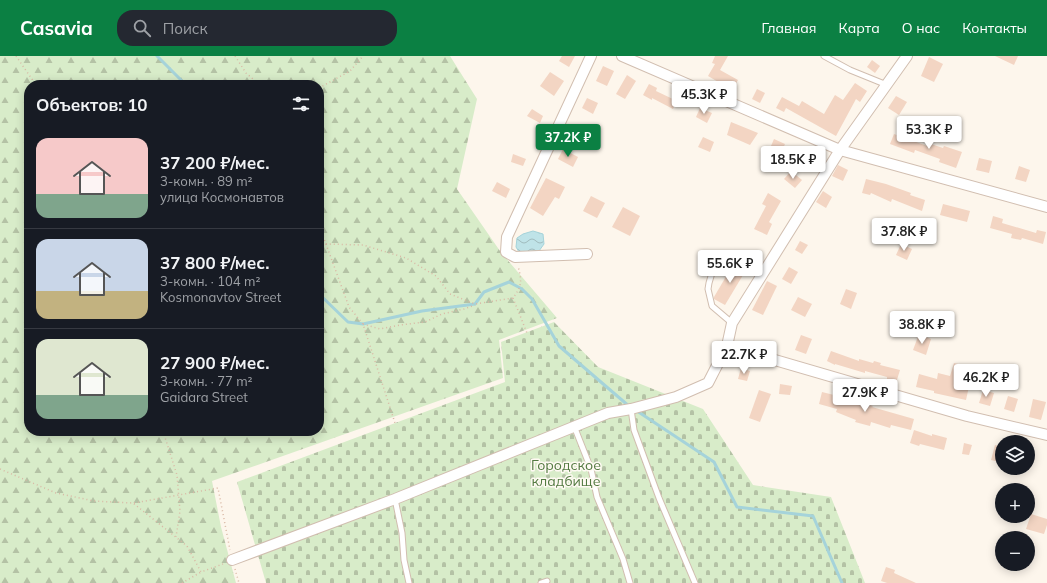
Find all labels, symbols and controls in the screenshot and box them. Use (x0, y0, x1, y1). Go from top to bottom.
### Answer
search box (117, 10, 397, 46)
text: Casavia (20, 16, 93, 40)
icon: search (131, 17, 153, 39)
text: Поиск (163, 19, 208, 38)
text: Главная (762, 19, 817, 37)
text: Карта (839, 19, 880, 37)
text: О нас (902, 19, 940, 37)
text: Контакты (962, 19, 1027, 37)
pin: 45.3K ₽ (667, 81, 741, 115)
text: 45.3K ₽ (681, 86, 727, 102)
icon: filters (290, 93, 312, 115)
text: Объектов: 10 (36, 94, 148, 115)
pin: 53.3K ₽ (892, 116, 966, 150)
text: 53.3K ₽ (906, 121, 952, 137)
pin: 37.2K ₽ (531, 124, 605, 158)
text: 37.2K ₽ (545, 129, 591, 145)
pin: 18.5K ₽ (756, 146, 830, 180)
text: 18.5K ₽ (770, 151, 816, 167)
text: 37 200 ₽/мес. (160, 152, 269, 173)
icon: home (68, 154, 116, 202)
text: 3-комн. · 89 m² (160, 173, 253, 189)
text: улица Космонавтов (160, 189, 284, 205)
pin: 37.8K ₽ (867, 218, 941, 252)
text: 37.8K ₽ (881, 223, 927, 239)
pin: 55.6K ₽ (693, 250, 767, 284)
text: 37 800 ₽/мес. (160, 252, 269, 273)
icon: home (68, 255, 116, 303)
text: 55.6K ₽ (707, 255, 753, 271)
text: 3-комн. · 104 m² (160, 273, 260, 289)
text: Kosmonavtov Street (160, 289, 281, 305)
pin: 38.8K ₽ (885, 311, 959, 345)
text: 38.8K ₽ (899, 316, 945, 332)
pin: 22.7K ₽ (707, 341, 781, 375)
text: 22.7K ₽ (721, 346, 767, 362)
text: 27 900 ₽/мес. (160, 352, 269, 373)
icon: home (68, 355, 116, 403)
pin: 46.2K ₽ (949, 364, 1023, 398)
text: 46.2K ₽ (963, 369, 1009, 385)
text: 3-комн. · 77 m² (160, 373, 253, 389)
pin: 27.9K ₽ (828, 379, 902, 413)
text: 27.9K ₽ (842, 384, 888, 400)
text: Gaidara Street (160, 389, 248, 405)
map controls (995, 435, 1035, 571)
button: layers (995, 435, 1035, 475)
park label: Городское кладбище (531, 456, 601, 490)
button: + (995, 483, 1035, 523)
button: − (995, 531, 1035, 571)

